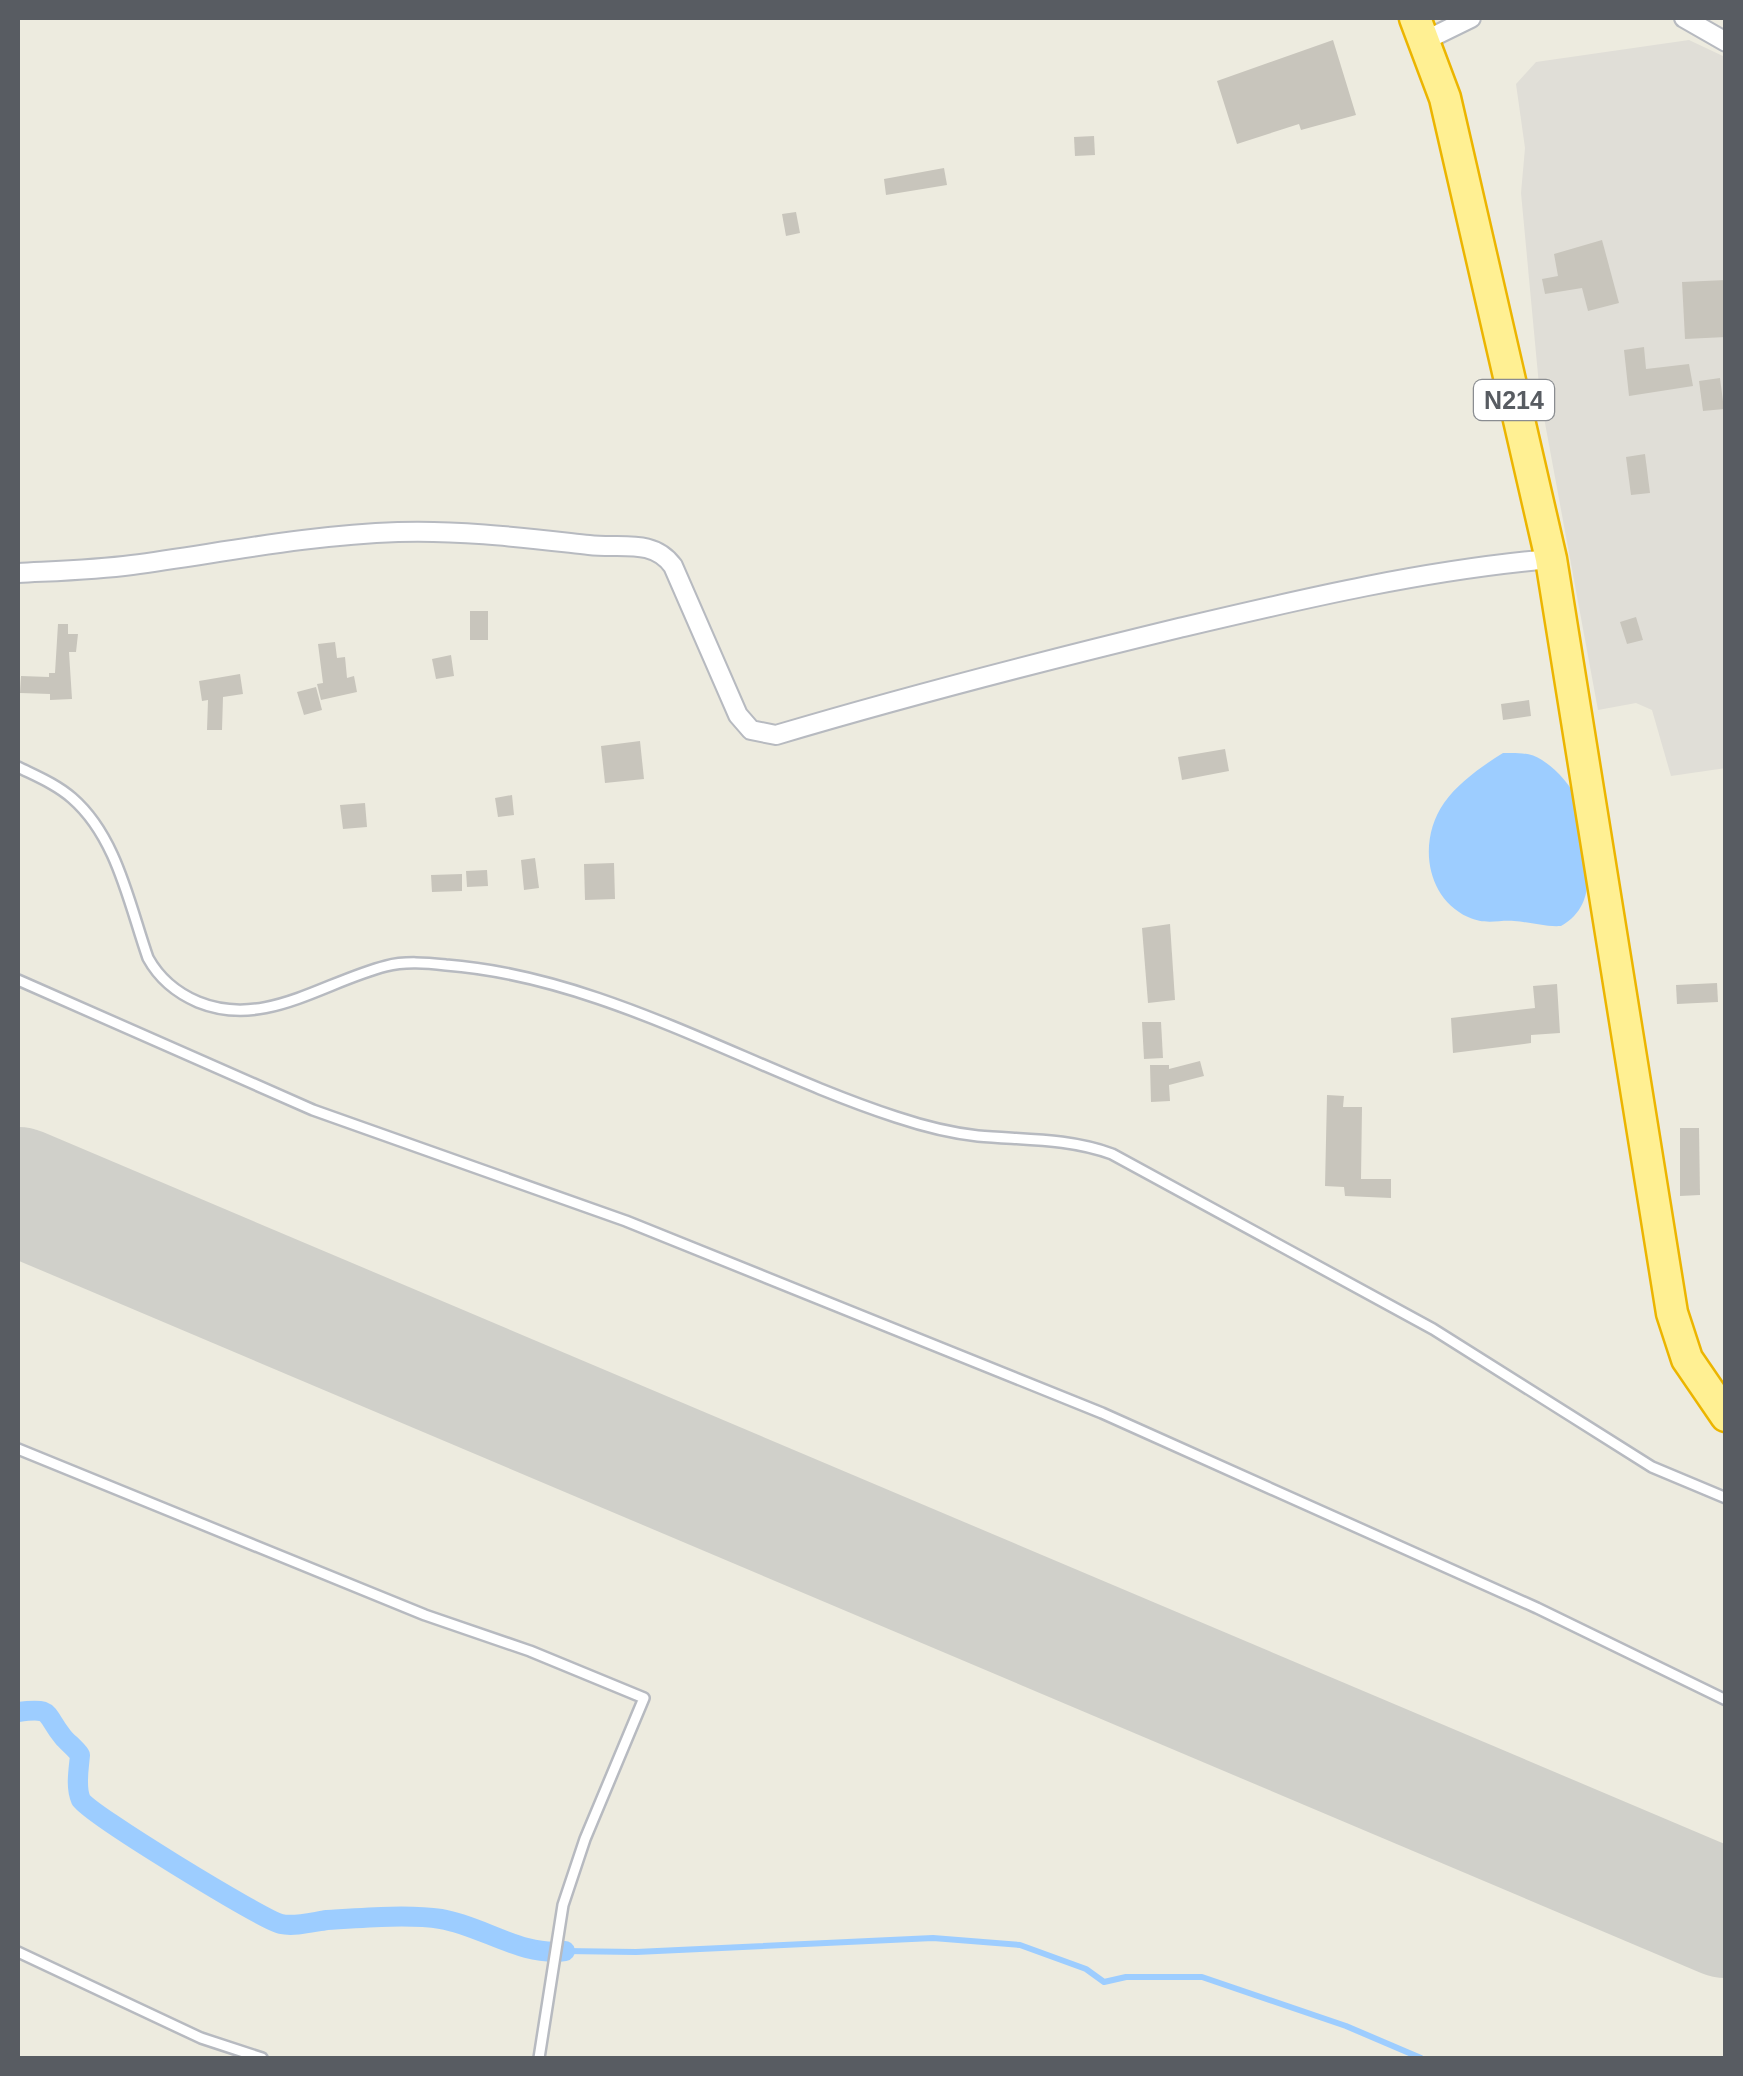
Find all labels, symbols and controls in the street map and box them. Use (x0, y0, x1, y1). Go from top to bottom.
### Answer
road number: N214 (1474, 380, 1554, 420)

